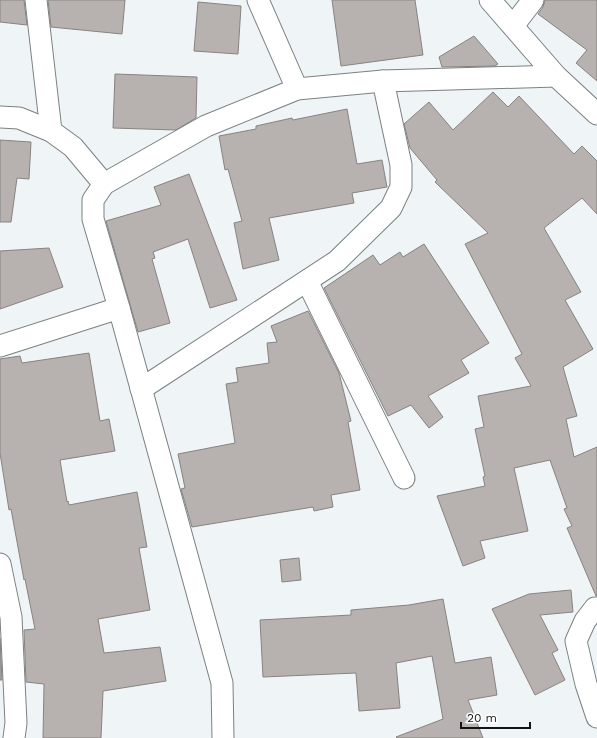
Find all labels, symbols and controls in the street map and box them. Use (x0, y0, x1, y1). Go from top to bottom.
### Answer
scale bar (461, 704, 530, 730)
text: 20 m (467, 711, 497, 725)

